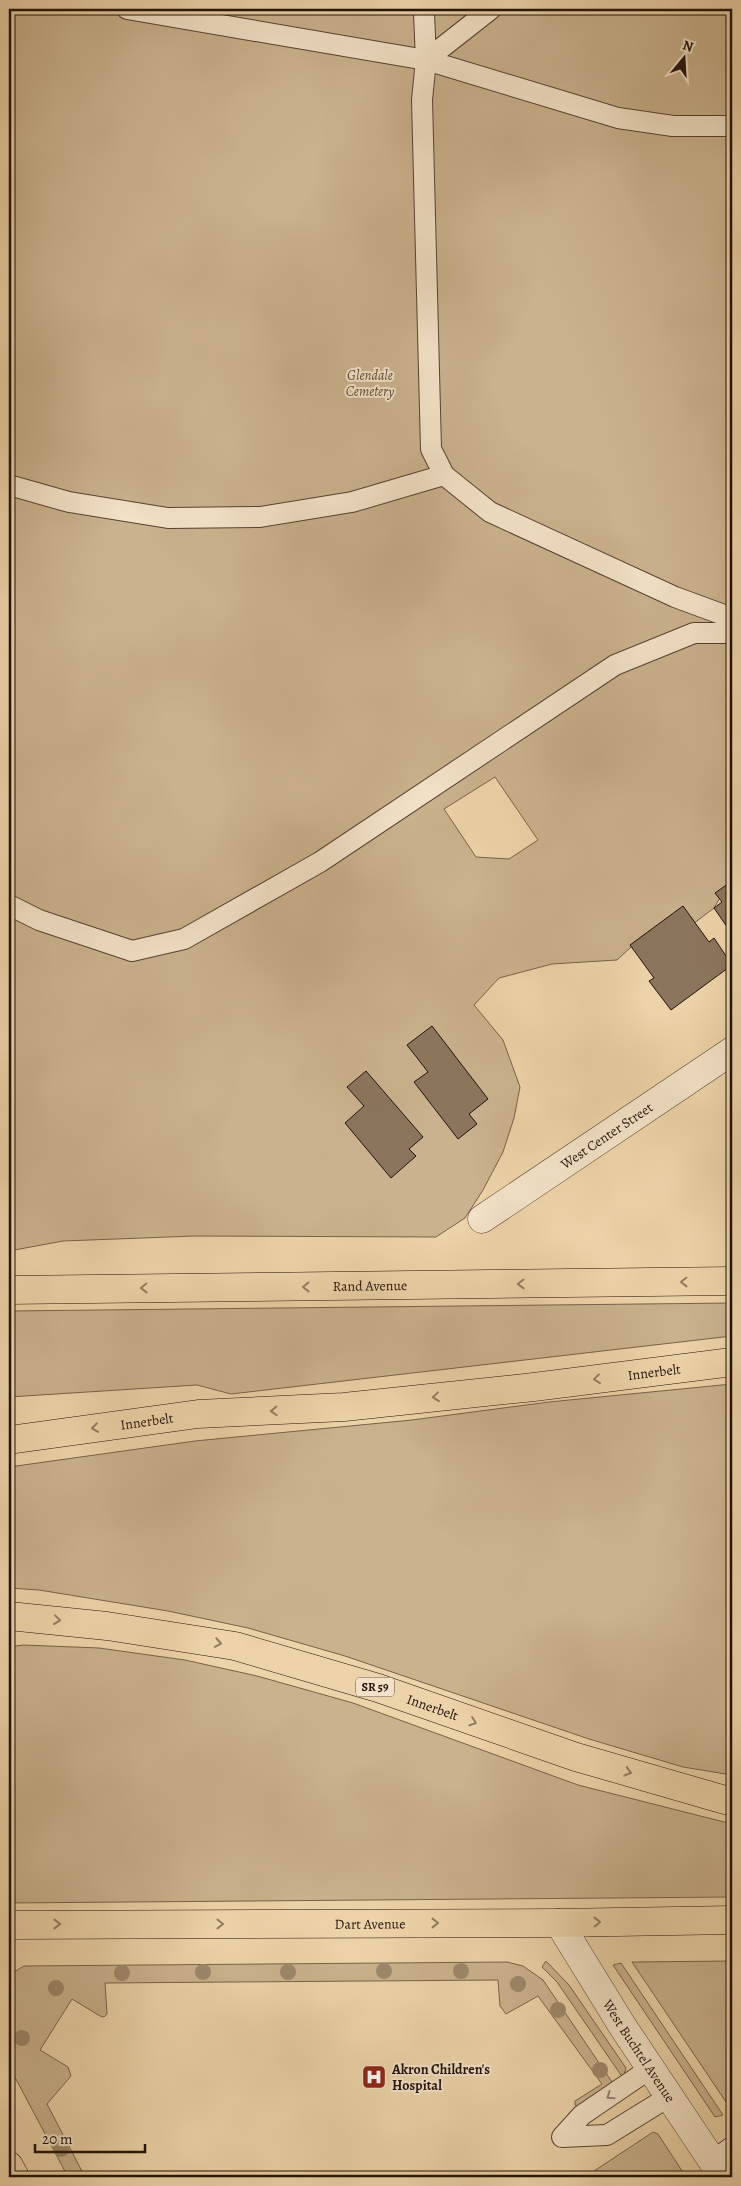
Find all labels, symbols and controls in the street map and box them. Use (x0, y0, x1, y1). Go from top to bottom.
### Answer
north arrow (658, 32, 708, 82)
text: N (680, 36, 696, 57)
park label: Glendale Cemetery (346, 366, 394, 401)
street label: West Center Street (556, 1098, 657, 1174)
street label: Rand Avenue (333, 1276, 407, 1296)
one-way arrow (679, 1277, 687, 1287)
one-way arrow (517, 1279, 524, 1289)
one-way arrow (302, 1281, 310, 1292)
one-way arrow (139, 1283, 147, 1293)
street label: Innerbelt (626, 1360, 682, 1385)
one-way arrow (593, 1373, 601, 1384)
one-way arrow (431, 1392, 439, 1403)
one-way arrow (270, 1405, 278, 1416)
street label: Innerbelt (119, 1408, 175, 1435)
one-way arrow (91, 1422, 99, 1433)
one-way arrow (54, 1614, 62, 1625)
one-way arrow (214, 1638, 222, 1648)
road number: SR 59 (356, 1678, 394, 1696)
street label: Innerbelt (404, 1690, 461, 1725)
one-way arrow (469, 1717, 477, 1727)
one-way arrow (624, 1766, 632, 1776)
street label: Dart Avenue (335, 1915, 405, 1934)
one-way arrow (594, 1917, 602, 1928)
one-way arrow (431, 1918, 439, 1929)
one-way arrow (54, 1919, 62, 1929)
one-way arrow (216, 1919, 224, 1929)
street label: West Buchtel Avenue (598, 1995, 680, 2106)
place label: Akron Children's Hospital (391, 2060, 490, 2095)
hospital icon: Akron Children's Hospital (361, 2064, 387, 2090)
one-way arrow (607, 2090, 616, 2099)
scale bar (35, 2121, 145, 2153)
text: 20 m (42, 2129, 73, 2149)

